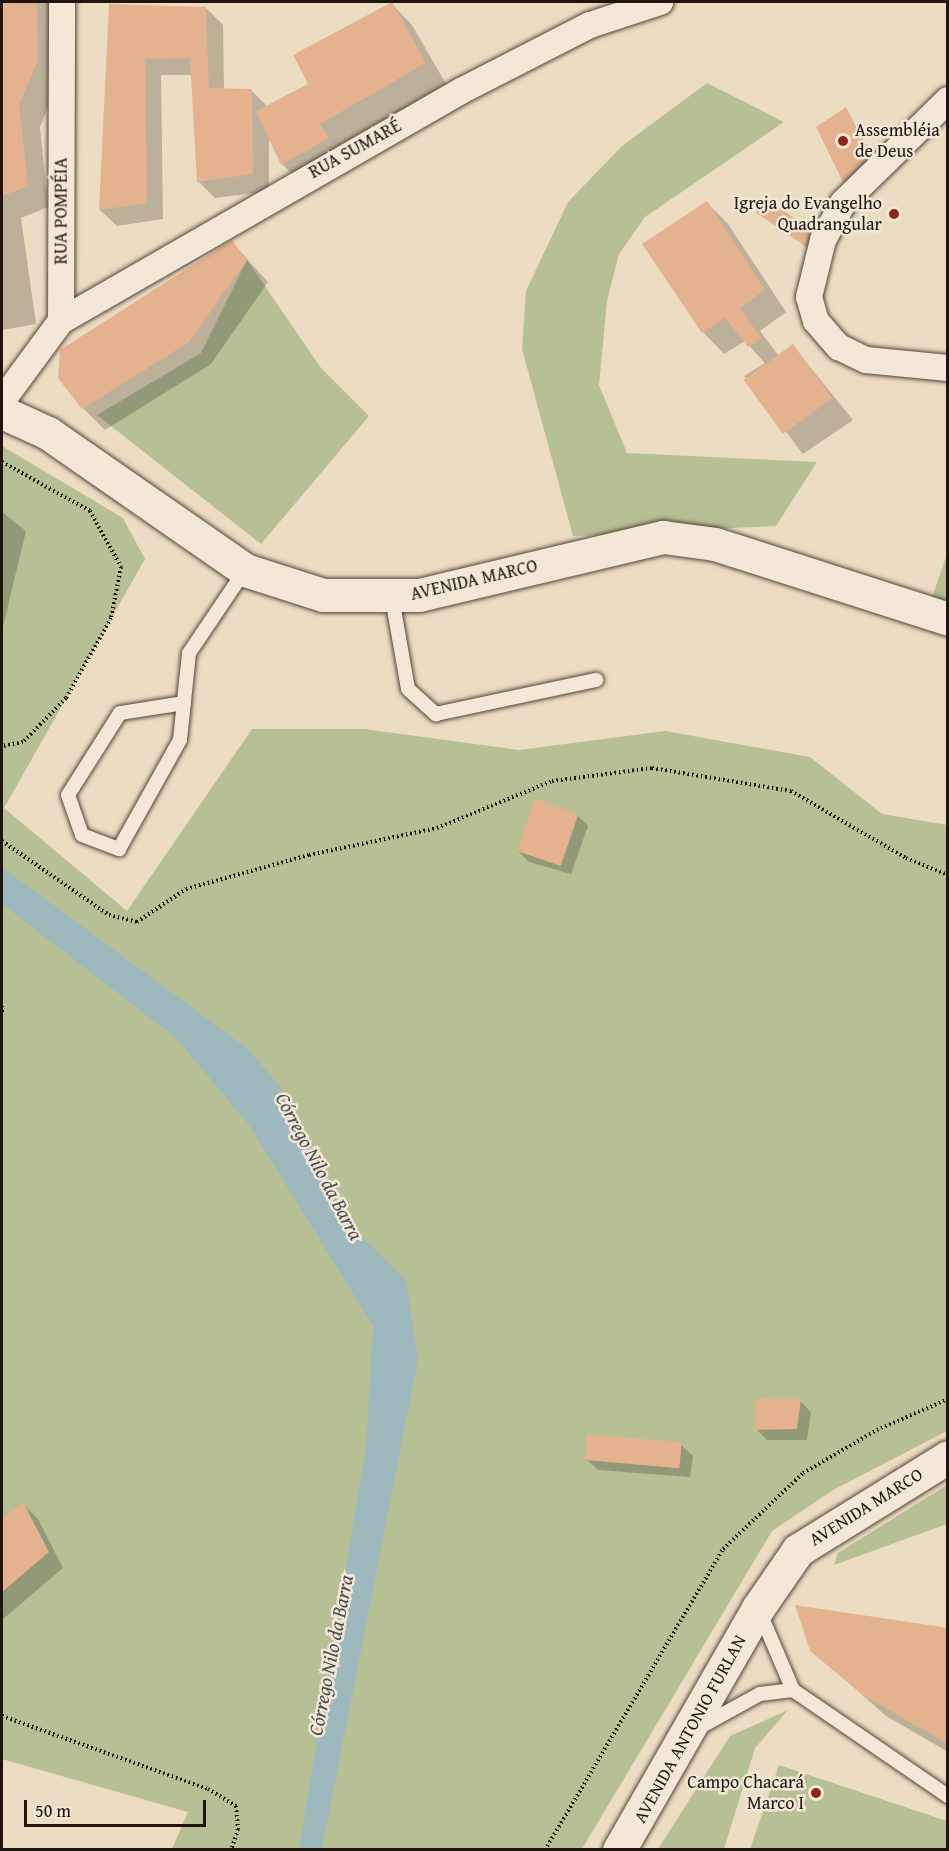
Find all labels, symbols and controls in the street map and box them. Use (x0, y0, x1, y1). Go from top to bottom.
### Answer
street label: RUA SUMARÉ (305, 115, 405, 183)
place label: Assembléia de Deus (855, 120, 940, 162)
marker: Assembléia de Deus (836, 134, 850, 148)
street label: RUA POMPÉIA (50, 158, 72, 264)
place label: Igreja do Evangelho Quadrangular (734, 193, 882, 236)
marker: Igreja do Evangelho Quadrangular (887, 207, 901, 221)
street label: AVENIDA MARCO (408, 555, 540, 605)
water label: Córrego Nilo da Barra (271, 1088, 369, 1244)
street label: AVENIDA MARCO (805, 1463, 927, 1551)
water label: Córrego Nilo da Barra (303, 1573, 357, 1737)
street label: AVENIDA ANTONIO FURLAN (629, 1631, 751, 1827)
place label: Campo Chacará Marco I (687, 1772, 804, 1814)
marker: Campo Chacará Marco I (809, 1786, 823, 1800)
scale bar (27, 1788, 208, 1826)
text: 50 m (35, 1797, 71, 1824)

